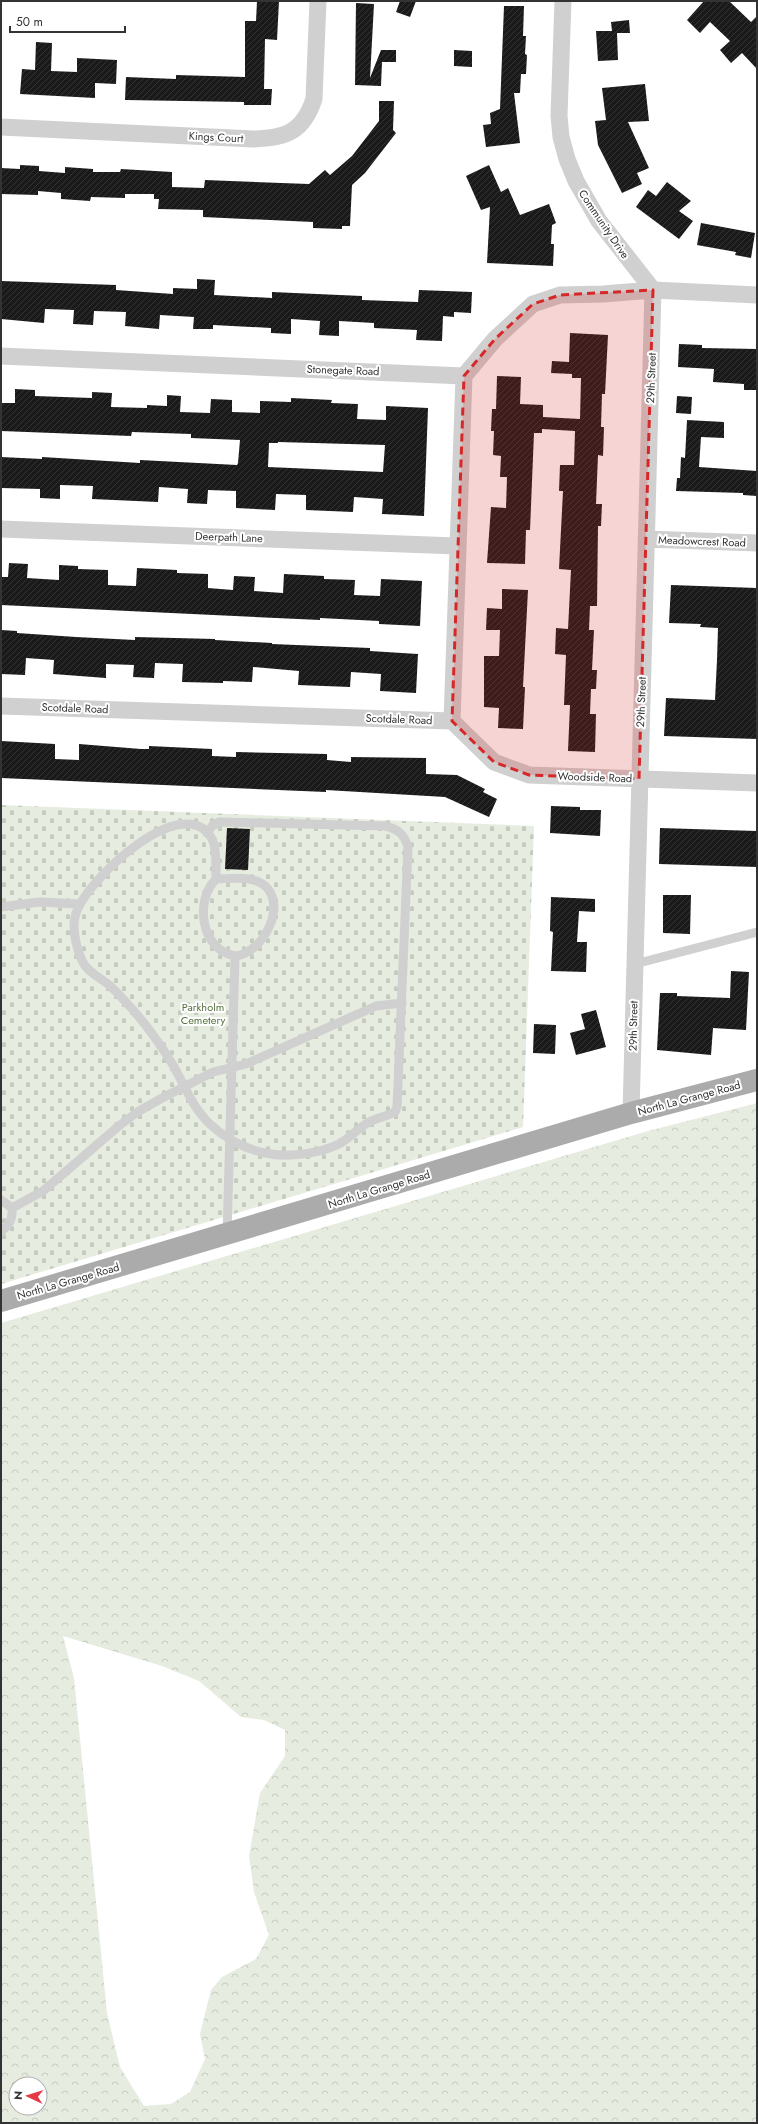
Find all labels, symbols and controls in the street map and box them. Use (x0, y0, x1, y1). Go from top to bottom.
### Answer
scale bar (10, 8, 125, 34)
text: 50 m (16, 13, 43, 31)
street label: Kings Court (188, 128, 244, 146)
street label: Community Drive (575, 186, 633, 262)
street label: 29th Street (642, 352, 660, 404)
street label: Stonegate Road (306, 361, 380, 379)
street label: Deerpath Lane (195, 528, 263, 546)
street label: Meadowcrest Road (658, 531, 746, 551)
street label: 29th Street (632, 676, 650, 728)
street label: Scotdale Road (41, 699, 109, 717)
street label: Scotdale Road (365, 710, 433, 728)
street label: Woodside Road (557, 768, 633, 786)
park label: Parkholm Cemetery (181, 999, 226, 1028)
street label: 29th Street (625, 1000, 641, 1051)
street label: North La Grange Road (636, 1077, 742, 1119)
street label: North La Grange Road (326, 1166, 432, 1212)
street label: North La Grange Road (15, 1259, 121, 1303)
north arrow (8, 2076, 48, 2116)
text: N (10, 2090, 26, 2100)

